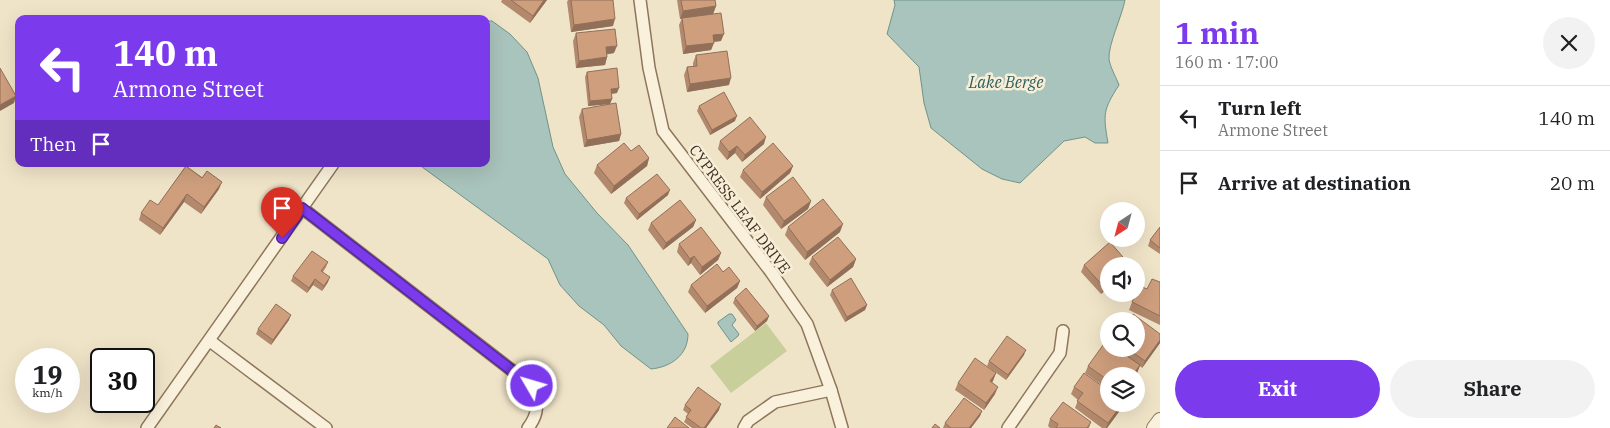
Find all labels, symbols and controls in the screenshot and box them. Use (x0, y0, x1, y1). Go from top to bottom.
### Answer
text: 1 min (1175, 13, 1259, 52)
button: close (1543, 17, 1595, 69)
text: 140 m (113, 30, 218, 76)
icon: left (30, 35, 95, 100)
text: 160 m · 17:00 (1175, 52, 1278, 72)
water label: Lake Berge (968, 72, 1043, 92)
text: Armone Street (113, 74, 264, 103)
text: Turn left (1218, 96, 1301, 120)
icon: left (1175, 104, 1203, 132)
text: 140 m (1538, 106, 1595, 130)
text: Armone Street (1218, 120, 1328, 140)
icon: arrive (87, 130, 115, 158)
text: Then (30, 132, 77, 156)
street label: CYPRESS LEAF DRIVE (685, 141, 795, 277)
icon: arrive (1175, 169, 1203, 197)
text: Arrive at destination (1218, 171, 1411, 195)
text: 20 m (1550, 171, 1595, 195)
pin (261, 187, 303, 238)
icon: arrive (268, 194, 296, 222)
north arrow (1100, 202, 1145, 248)
map controls (1100, 202, 1145, 412)
button: sound (1100, 257, 1145, 302)
button: search (1100, 312, 1145, 357)
speed limit sign: 30 (90, 348, 155, 413)
text: 19 (32, 358, 63, 391)
position arrow (505, 359, 557, 411)
button: Exit (1175, 360, 1380, 418)
button: Share (1390, 360, 1595, 418)
button: layers (1100, 367, 1145, 412)
text: km/h (32, 385, 63, 400)

